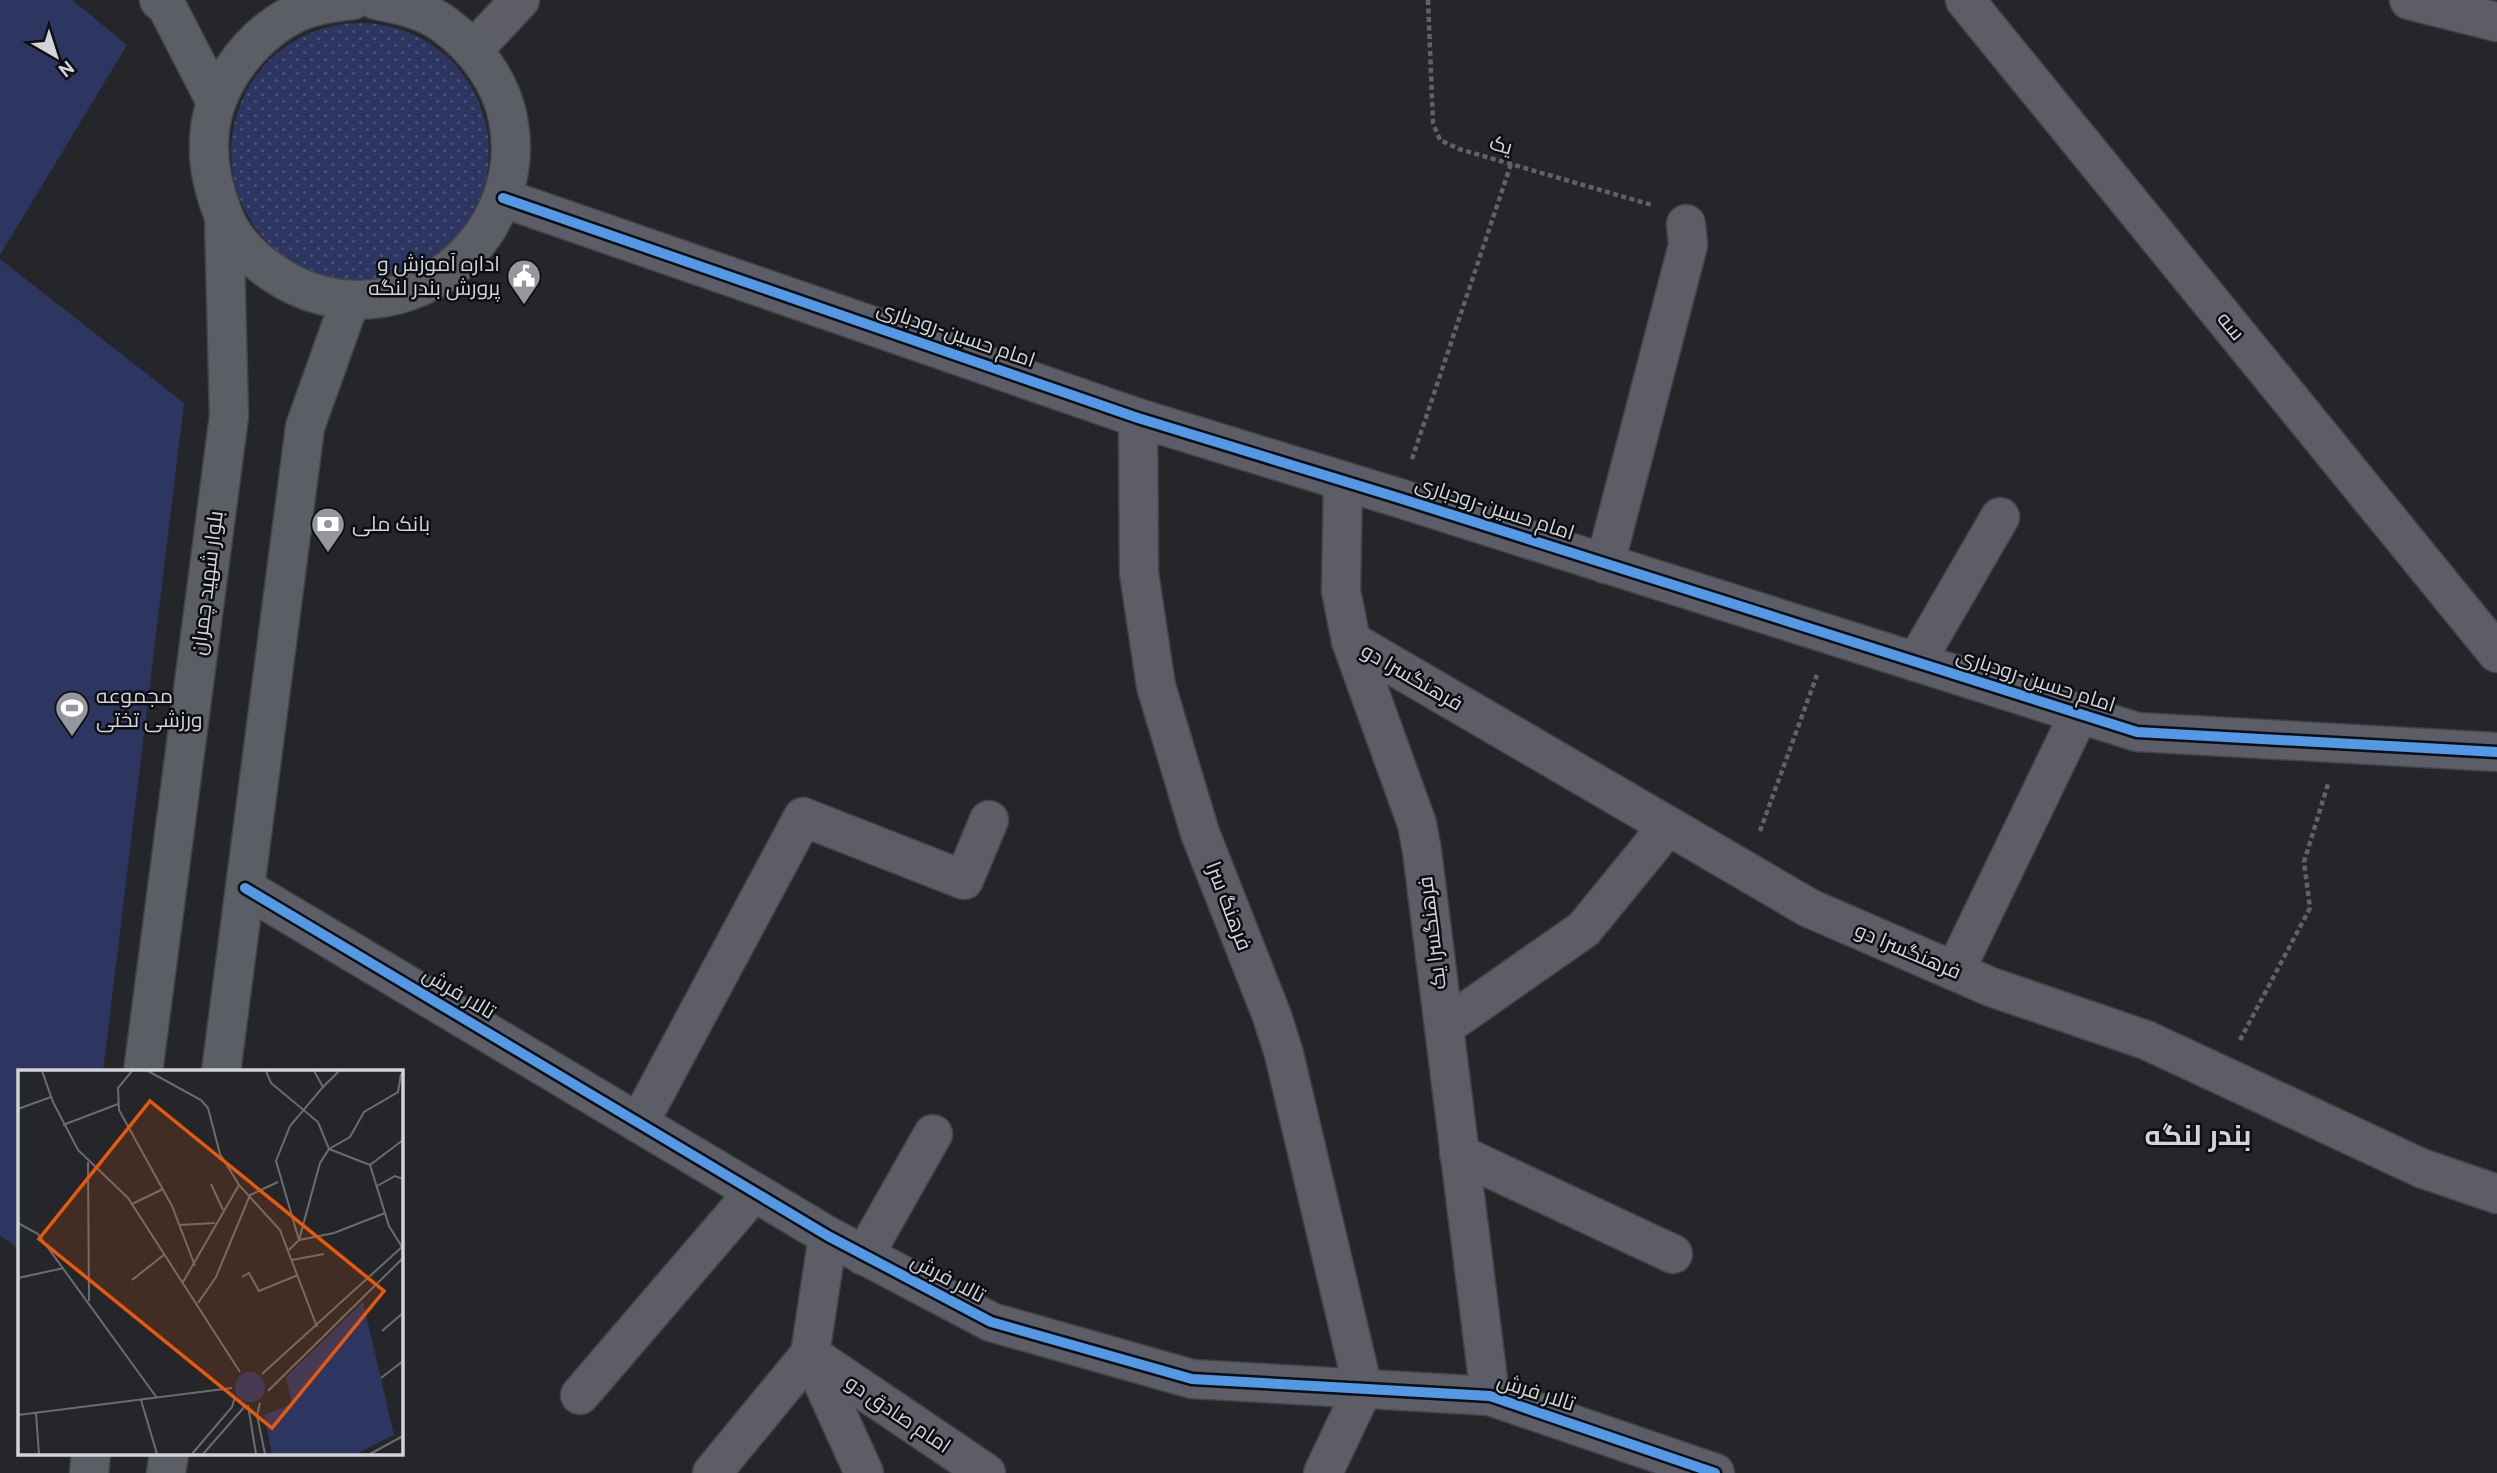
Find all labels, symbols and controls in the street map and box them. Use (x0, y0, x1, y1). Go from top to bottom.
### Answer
north arrow (21, 21, 91, 91)
text: N (53, 54, 78, 81)
street label: یک (1486, 130, 1516, 163)
place label: اداره آموزش و پرورش بندر لنگه (368, 252, 500, 303)
public building icon: اداره آموزش و پرورش بندر لنگه (505, 257, 543, 306)
street label: امام حسین-رودباری (873, 296, 1038, 375)
street label: سه (2210, 307, 2250, 347)
street label: امام حسین-رودباری (1412, 471, 1577, 548)
bank icon: بانک ملی (309, 505, 347, 554)
street label: بلوار شهید چمران (186, 509, 231, 657)
place label: بانک ملی (352, 512, 430, 539)
street label: فرهنگسرا دو (1356, 638, 1467, 718)
street label: امام حسین-رودباری (1953, 643, 2118, 720)
place label: مجموعه ورزشی تختی (96, 684, 202, 735)
sports icon: مجموعه ورزشی تختی (53, 689, 91, 738)
street label: فرهنگ سرا (1198, 858, 1257, 955)
street label: فرهنگسرا یک (1413, 875, 1454, 991)
street label: فرهنگسرا دو (1850, 918, 1965, 987)
street label: تالار فرش (417, 962, 500, 1027)
inset map (18, 1070, 402, 1456)
district label: بندر لنگه (2144, 1120, 2252, 1156)
street label: تالار فرش (906, 1249, 989, 1310)
street label: تالار فرش (1493, 1368, 1578, 1419)
street label: امام صادق دو (839, 1370, 955, 1460)

